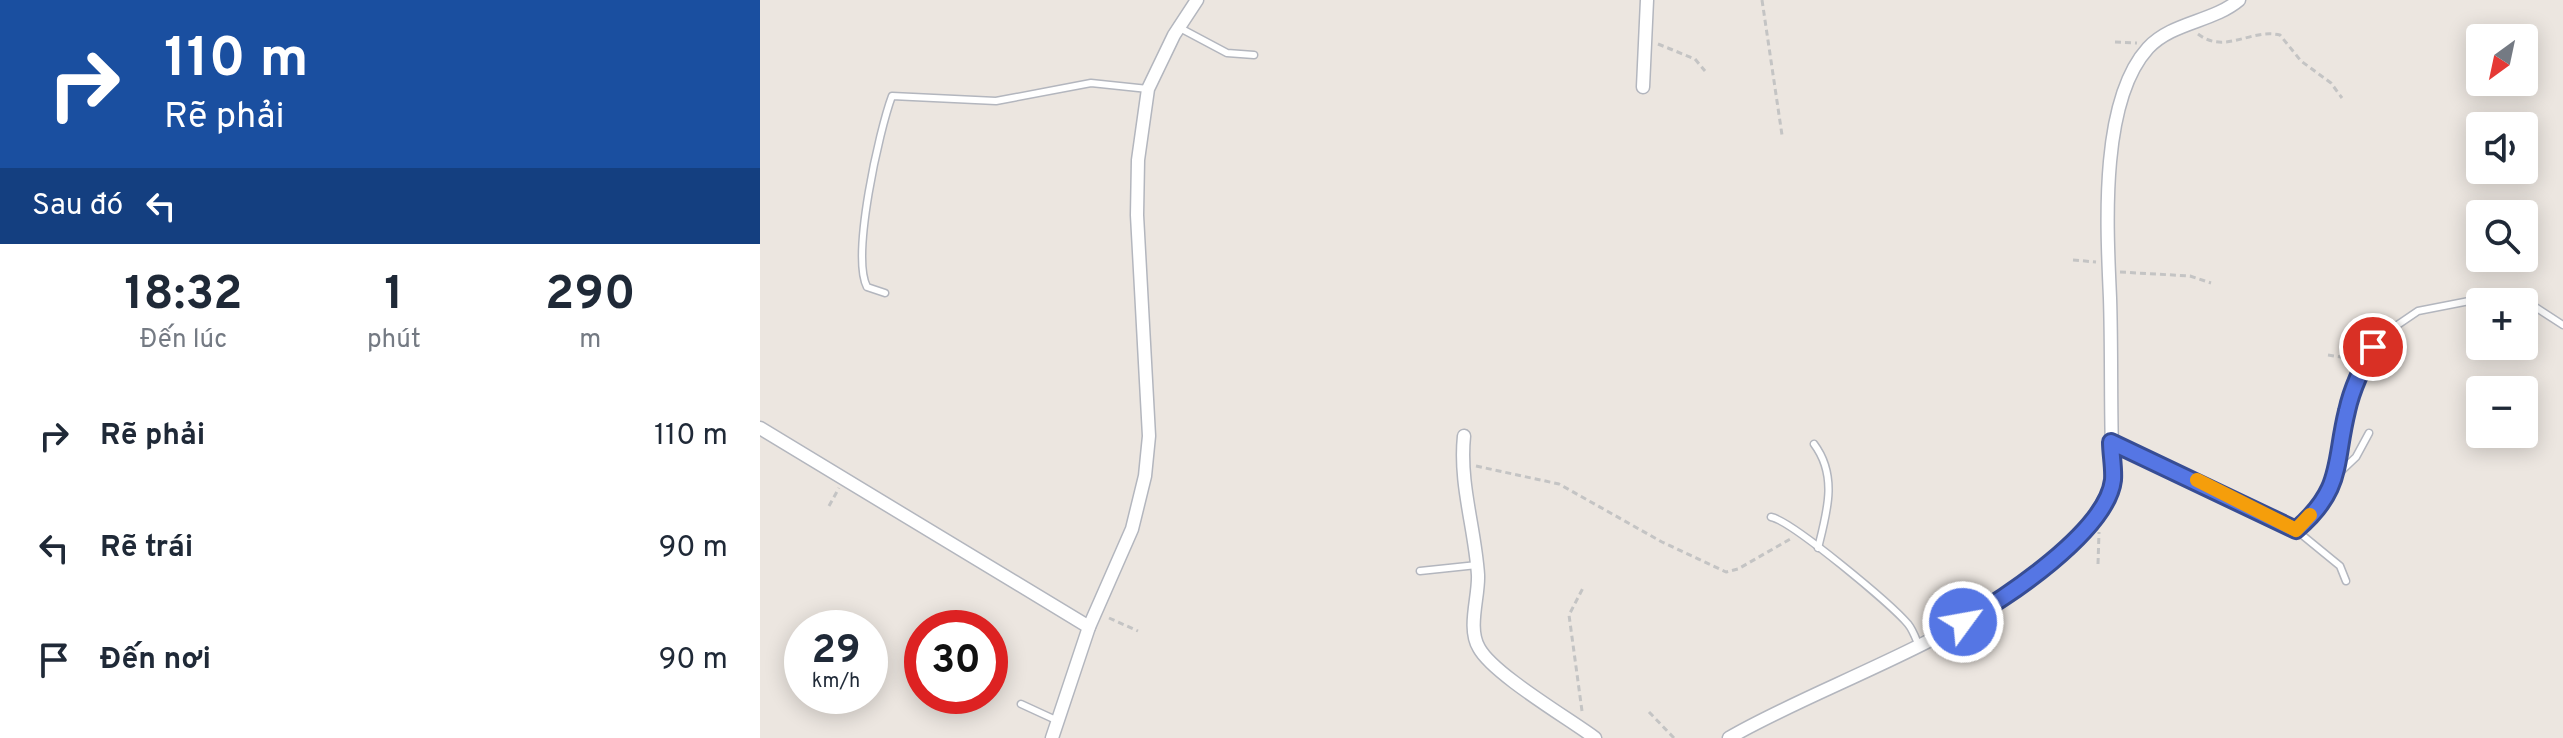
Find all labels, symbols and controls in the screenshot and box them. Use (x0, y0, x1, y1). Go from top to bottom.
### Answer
north arrow (2466, 24, 2538, 96)
map controls (2466, 24, 2538, 448)
text: 110 m (164, 26, 309, 96)
icon: right (32, 32, 136, 136)
text: Rẽ phải (164, 95, 285, 141)
button: sound (2466, 112, 2538, 184)
icon: left (139, 184, 183, 228)
text: Sau đó (32, 188, 123, 225)
button: search (2466, 200, 2538, 272)
text: 18:32 (124, 266, 243, 326)
text: 1 (384, 266, 403, 326)
text: 290 (545, 266, 636, 326)
button: + (2466, 288, 2538, 360)
pin (2339, 313, 2407, 381)
text: Đến lúc (140, 324, 227, 357)
text: phút (367, 324, 421, 357)
text: m (579, 324, 601, 357)
icon: arrive (2351, 325, 2395, 369)
button: − (2466, 376, 2538, 448)
icon: right (32, 414, 76, 458)
text: Rẽ phải (100, 418, 205, 455)
text: 110 m (654, 418, 728, 455)
icon: left (32, 526, 76, 570)
text: Rẽ trái (100, 530, 193, 567)
text: 90 m (659, 530, 728, 567)
position arrow (1921, 580, 2005, 664)
speed limit sign: 30 (904, 610, 1008, 714)
text: 29 (811, 627, 861, 677)
icon: arrive (32, 638, 76, 682)
text: Đến nơi (100, 642, 211, 679)
text: 90 m (659, 642, 728, 679)
text: km/h (812, 669, 860, 695)

